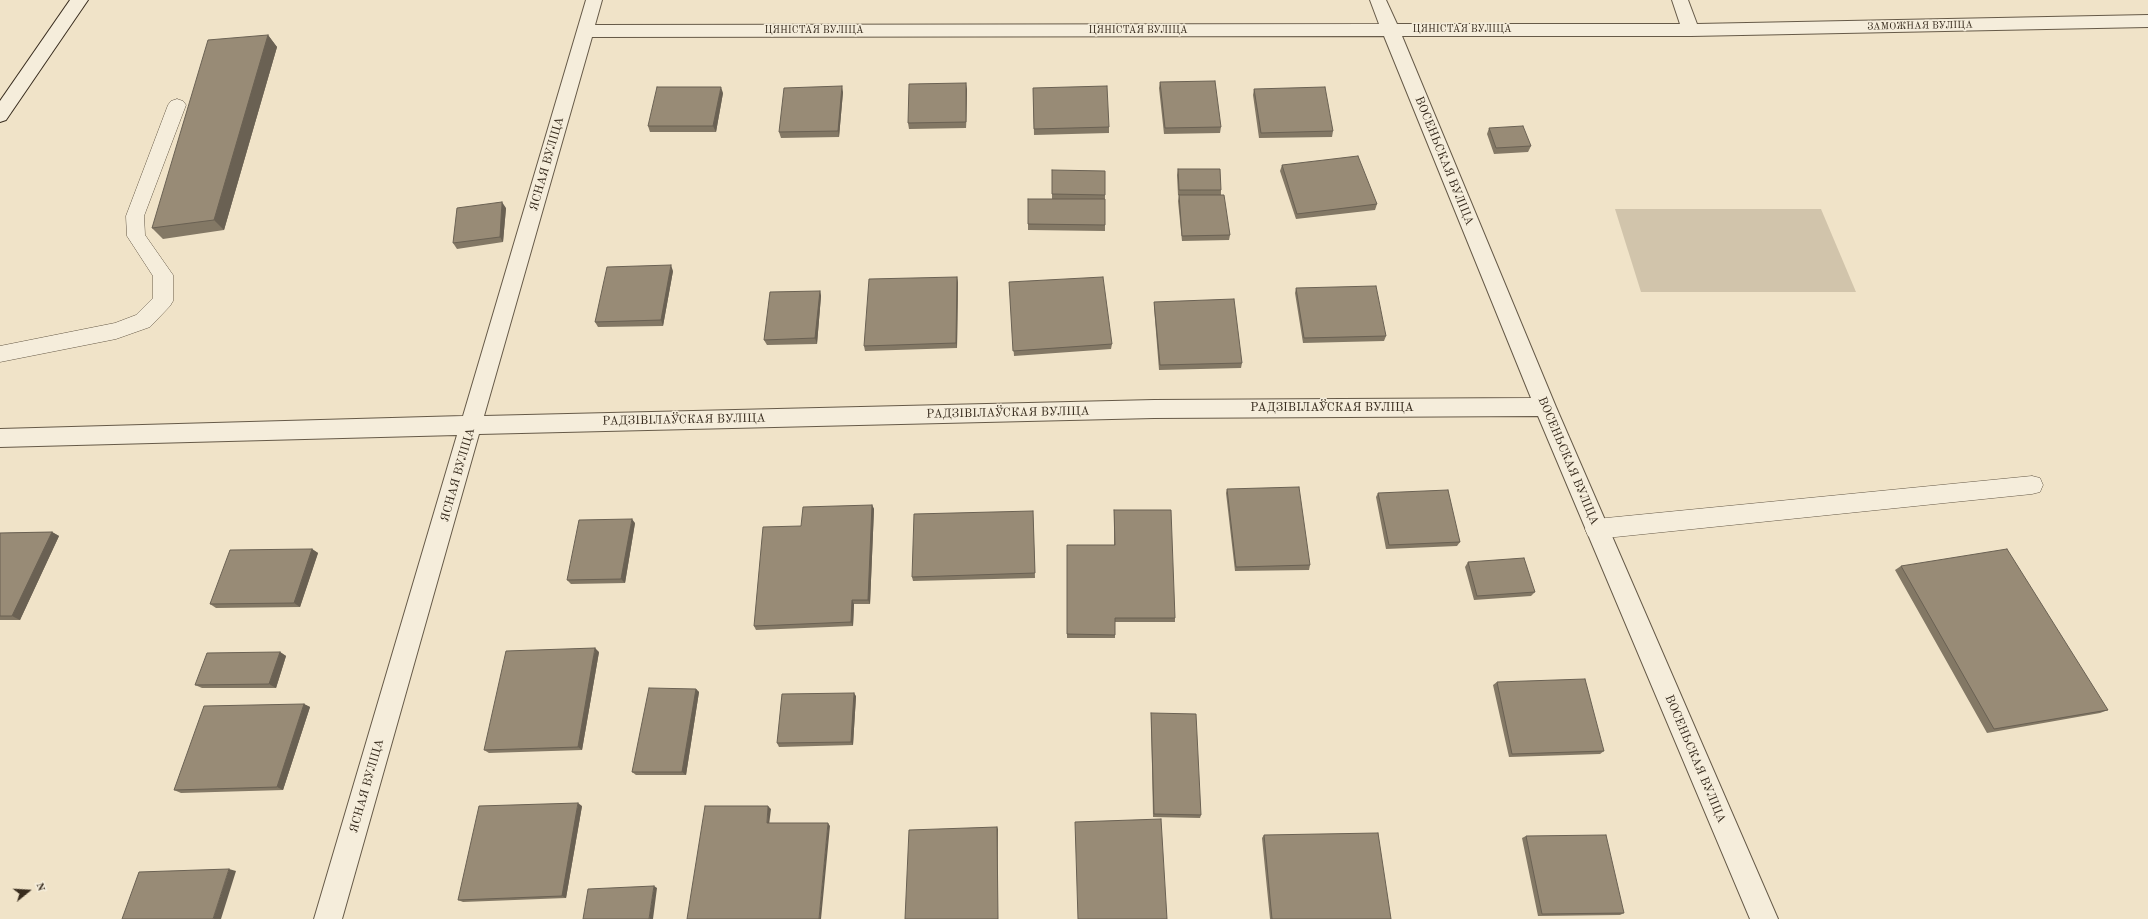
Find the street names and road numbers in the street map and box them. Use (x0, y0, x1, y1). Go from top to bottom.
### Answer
street label: ЗАМОЖНАЯ ВУЛІЦА (1867, 19, 1973, 33)
street label: ЦЯНІСТАЯ ВУЛІЦА (1412, 23, 1512, 35)
street label: ЦЯНІСТАЯ ВУЛІЦА (764, 24, 864, 36)
street label: ЦЯНІСТАЯ ВУЛІЦА (1088, 24, 1188, 36)
street label: ВОСЕНЬСКАЯ ВУЛІЦА (1412, 94, 1476, 228)
street label: ЯСНАЯ ВУЛІЦА (527, 115, 567, 213)
street label: ВОСЕНЬСКАЯ ВУЛІЦА (1534, 395, 1602, 527)
street label: РАДЗІВІЛАЎСКАЯ ВУЛІЦА (1250, 401, 1414, 415)
street label: РАДЗІВІЛАЎСКАЯ ВУЛІЦА (926, 404, 1090, 422)
street label: РАДЗІВІЛАЎСКАЯ ВУЛІЦА (602, 411, 766, 429)
street label: ЯСНАЯ ВУЛІЦА (438, 426, 478, 524)
street label: ВОСЕНЬСКАЯ ВУЛІЦА (1661, 693, 1729, 825)
street label: ЯСНАЯ ВУЛІЦА (347, 737, 387, 835)

